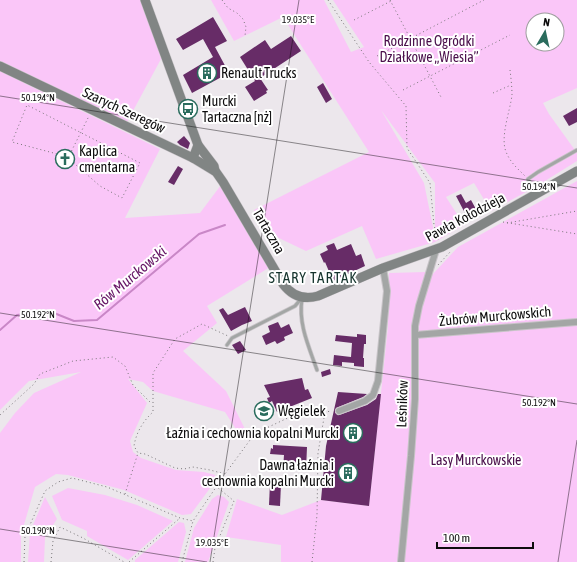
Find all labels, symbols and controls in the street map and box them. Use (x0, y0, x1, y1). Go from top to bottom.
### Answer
north arrow (525, 12, 565, 52)
text: 19.035°E (282, 14, 315, 25)
text: N (542, 16, 551, 29)
park label: Rodzinne Ogródki Działkowe „Wiesia” (379, 33, 479, 65)
building icon: Renault Trucks (196, 62, 218, 84)
place label: Renault Trucks (221, 65, 297, 81)
street label: Szarych Szeregów (80, 84, 168, 136)
text: 50.194°N (21, 92, 55, 103)
place label: Murcki Tartaczna [nż] (202, 93, 272, 125)
bus stop icon: Murcki Tartaczna [nż] (177, 98, 199, 120)
place label: Kaplica cmentarna (79, 143, 135, 175)
church icon: Kaplica cmentarna (54, 148, 76, 170)
text: 50.194°N (522, 181, 556, 192)
street label: Pawła Kołodzieja (422, 189, 508, 245)
street label: Tartaczna (250, 205, 288, 257)
water label: Rów Murckowski (90, 242, 170, 313)
district label: STARY TARTAK (268, 269, 358, 286)
street label: Żubrów Murckowskich (438, 303, 552, 329)
text: 50.192°N (21, 309, 55, 320)
street label: Leśników (393, 379, 411, 428)
text: 50.192°N (522, 397, 556, 408)
school or university icon: Węgielek (253, 400, 275, 422)
place label: Węgielek (278, 403, 326, 419)
building icon: Łaźnia i cechownia kopalni Murcki (342, 422, 364, 444)
place label: Łaźnia i cechownia kopalni Murcki (166, 425, 339, 441)
park label: Lasy Murckowskie (431, 452, 521, 468)
place label: Dawna łaźnia i cechownia kopalni Murcki (202, 457, 334, 489)
building icon: Dawna łaźnia i cechownia kopalni Murcki (337, 462, 359, 484)
scale bar (437, 524, 533, 550)
text: 50.190°N (21, 525, 55, 536)
text: 100 m (443, 531, 470, 545)
text: 19.035°E (196, 537, 229, 548)

